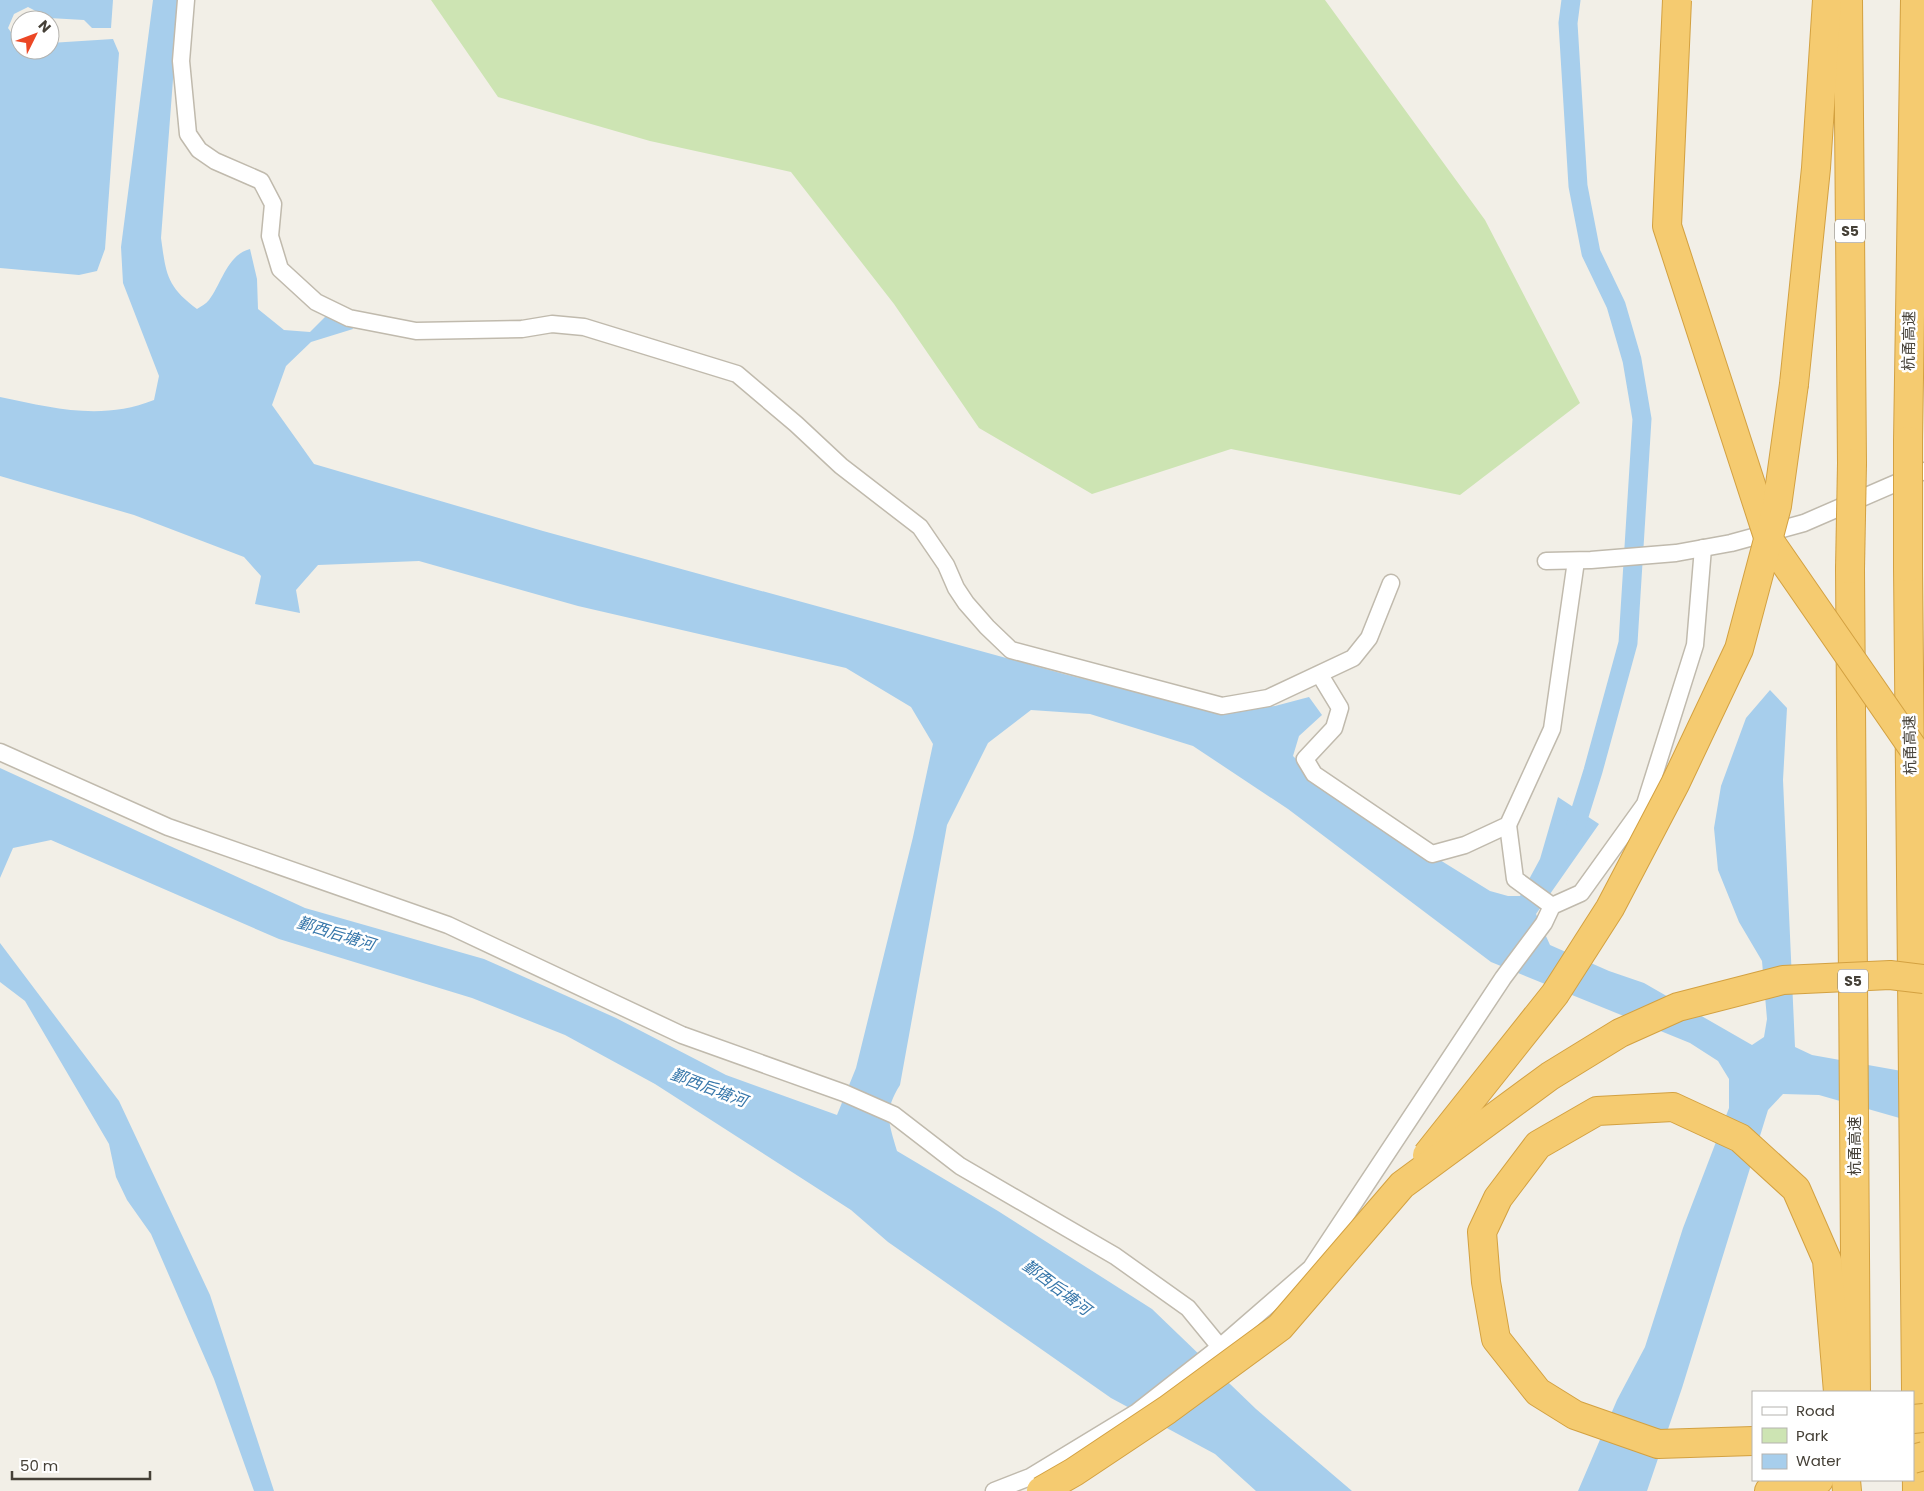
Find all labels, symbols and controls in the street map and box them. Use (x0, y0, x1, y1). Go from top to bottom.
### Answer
north arrow (10, 10, 60, 60)
text: N (34, 16, 56, 37)
road number: S5 (1835, 220, 1865, 242)
street label: 杭甬高速 (1897, 311, 1920, 371)
street label: 杭甬高速 (1898, 715, 1921, 775)
water label: 鄞西后塘河 (294, 911, 380, 957)
road number: S5 (1838, 969, 1868, 992)
water label: 鄞西后塘河 (667, 1062, 753, 1114)
street label: 杭甬高速 (1844, 1116, 1865, 1176)
water label: 鄞西后塘河 (1018, 1254, 1098, 1322)
legend (1752, 1391, 1914, 1481)
text: Road (1796, 1400, 1835, 1421)
text: Park (1796, 1425, 1828, 1446)
scale bar (12, 1448, 150, 1480)
text: Water (1796, 1450, 1842, 1471)
text: 50 m (20, 1455, 58, 1476)

